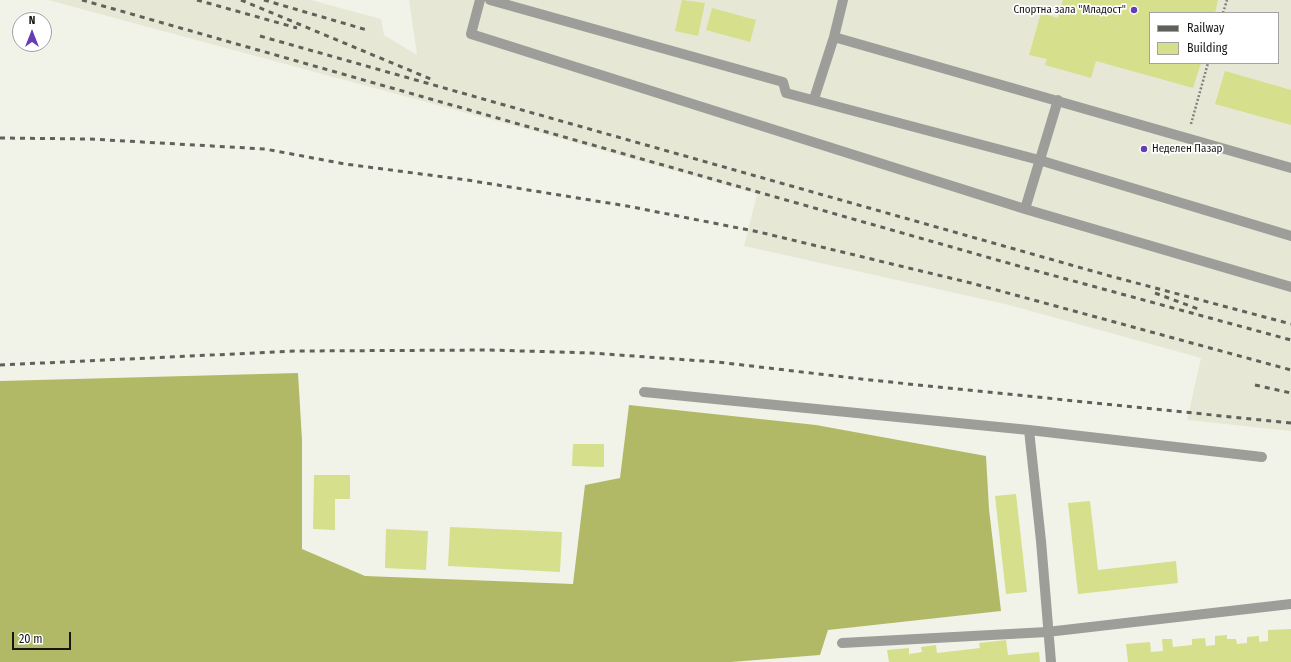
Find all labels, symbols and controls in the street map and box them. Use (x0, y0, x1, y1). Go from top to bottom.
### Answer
place label: Спортна зала "Младост" (1013, 3, 1126, 17)
marker: Спортна зала "Младост" (1129, 5, 1139, 15)
north arrow (12, 12, 52, 52)
legend (1149, 12, 1279, 64)
text: N (29, 14, 35, 27)
text: Railway (1187, 21, 1224, 35)
text: Building (1187, 41, 1227, 55)
place label: Неделен Пазар (1152, 142, 1222, 156)
marker: Неделен Пазар (1139, 144, 1149, 154)
scale bar (14, 624, 73, 650)
text: 20 m (19, 632, 43, 646)

